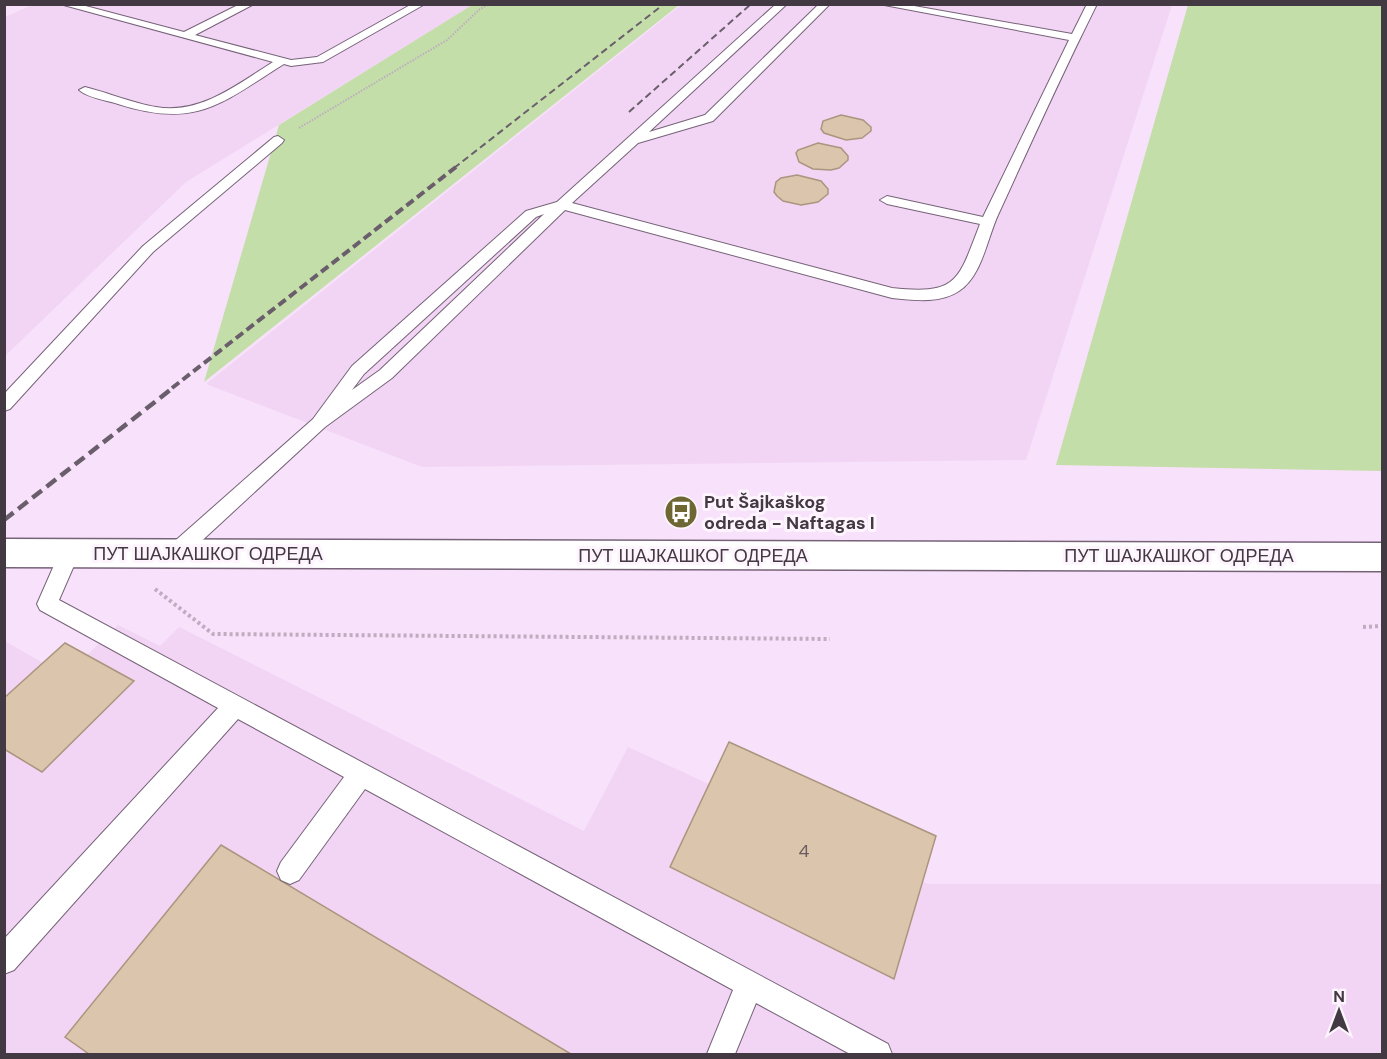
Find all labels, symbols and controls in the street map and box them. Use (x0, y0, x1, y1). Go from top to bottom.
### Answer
place label: Put Šajkaškog odreda - Naftagas I (704, 490, 875, 535)
bus stop icon: Put Šajkaškog odreda - Naftagas I (663, 494, 699, 530)
street label: ПУТ ШАЈКАШКОГ ОДРЕДА (93, 542, 323, 566)
street label: ПУТ ШАЈКАШКОГ ОДРЕДА (578, 544, 808, 568)
street label: ПУТ ШАЈКАШКОГ ОДРЕДА (1064, 544, 1294, 568)
house number: 4 (799, 839, 810, 863)
north arrow (1309, 981, 1369, 1041)
text: N (1333, 986, 1345, 1007)

